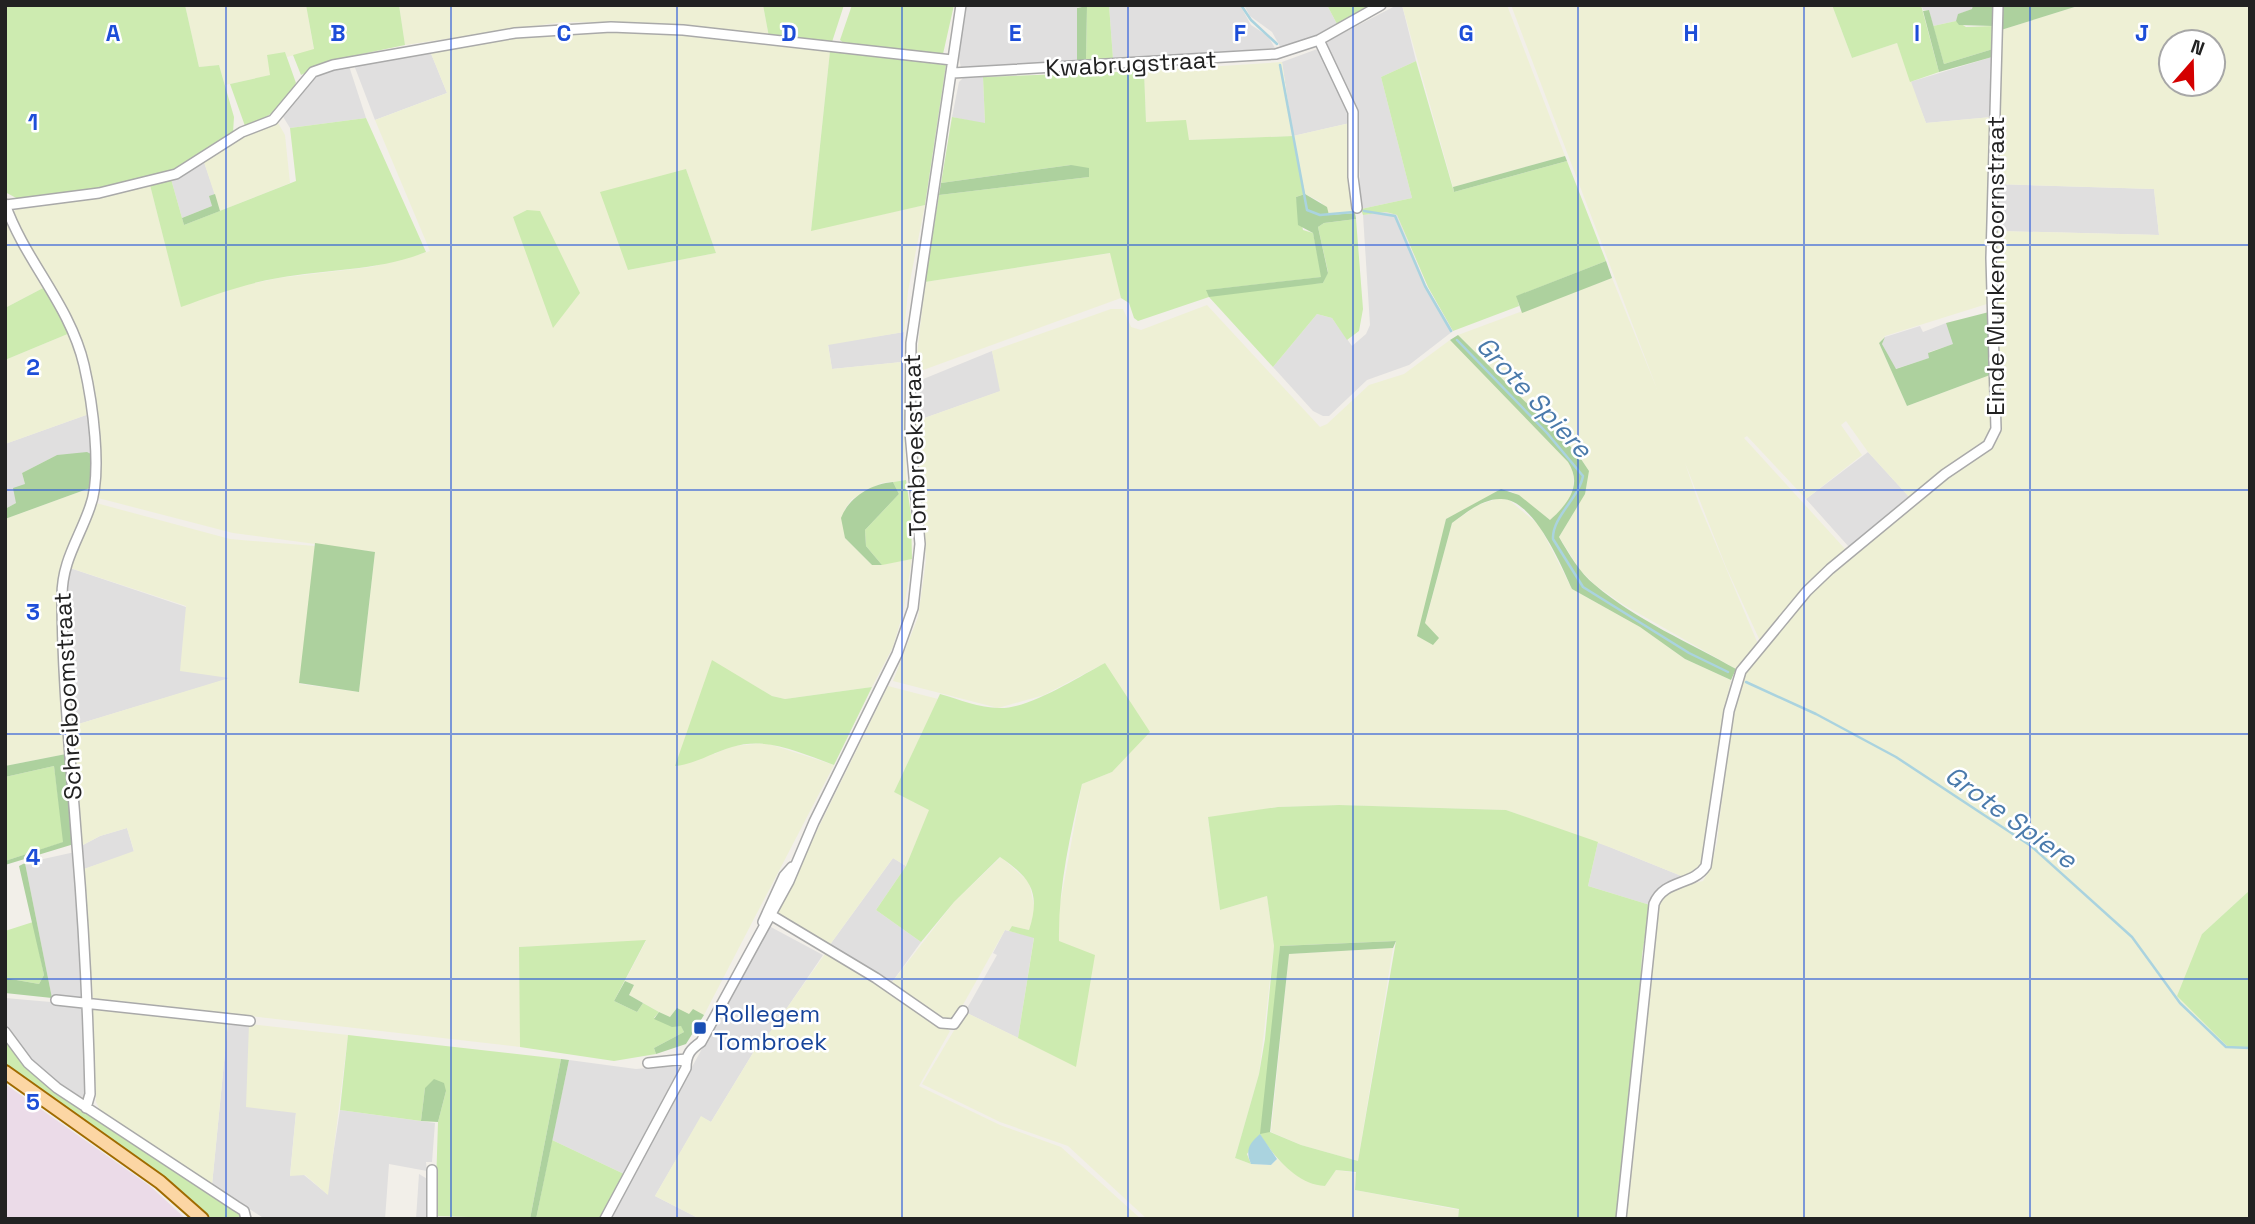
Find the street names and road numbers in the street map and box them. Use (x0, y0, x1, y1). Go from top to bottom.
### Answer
street label: Kwabrugstraat (1045, 44, 1217, 83)
street label: Einde Munkendoornstraat (1980, 116, 2011, 416)
street label: Tombroekstraat (896, 353, 933, 537)
street label: Schreiboomstraat (47, 591, 88, 801)

